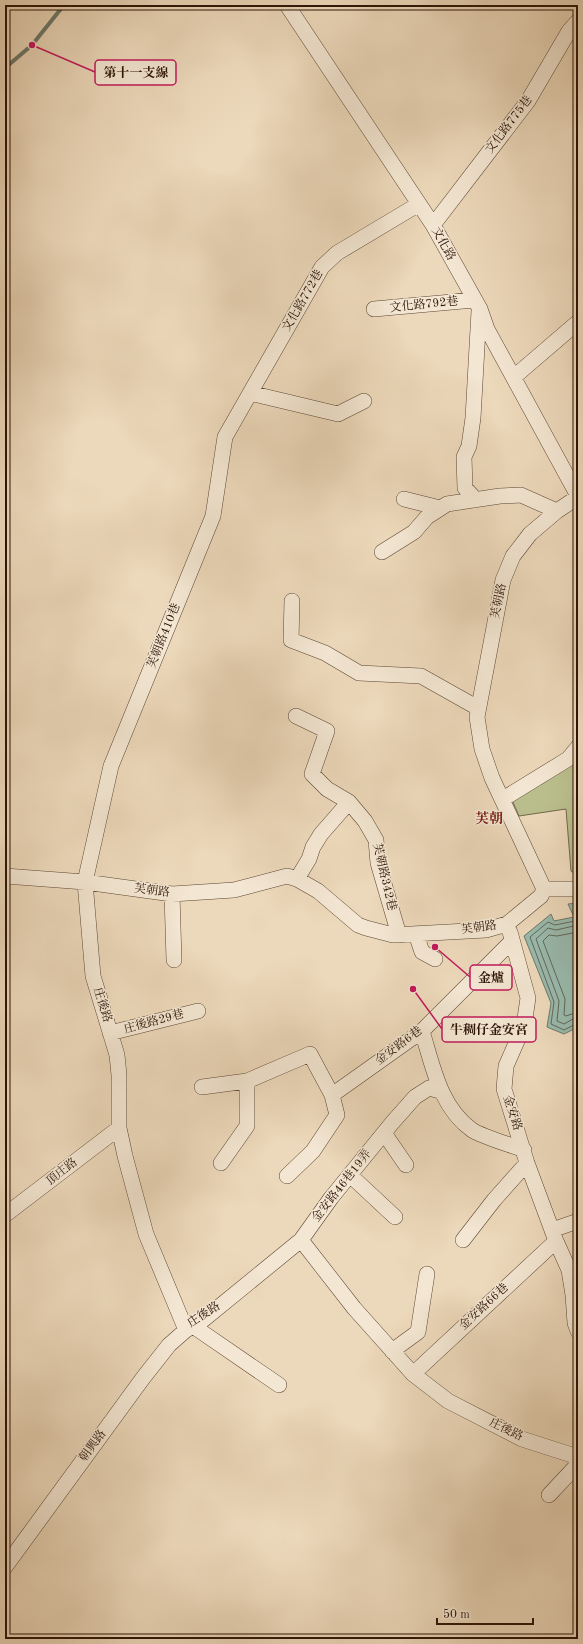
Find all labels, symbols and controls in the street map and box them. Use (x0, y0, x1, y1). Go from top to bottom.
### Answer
callout: 第十一支線 (95, 60, 176, 85)
text: 第十一支線 (103, 65, 169, 80)
street label: 文化路775巷 (482, 93, 535, 156)
street label: 文化路 (429, 224, 459, 263)
street label: 文化路772巷 (279, 267, 325, 334)
street label: 文化路792巷 (389, 293, 459, 315)
street label: 芙朝路 (487, 582, 509, 620)
street label: 芙朝路410巷 (144, 601, 182, 670)
district label: 芙朝 (475, 811, 503, 826)
street label: 芙朝路342巷 (370, 842, 400, 912)
street label: 芙朝路 (133, 881, 171, 899)
street label: 芙朝路 (460, 918, 498, 936)
callout: 金爐 (470, 965, 512, 990)
text: 金爐 (478, 970, 504, 985)
street label: 庄後路 (91, 985, 115, 1024)
street label: 庄後路29巷 (122, 1006, 185, 1036)
callout: 牛稠仔金安宮 (442, 1017, 536, 1042)
text: 牛稠仔金安宮 (450, 1022, 528, 1037)
street label: 金安路6巷 (372, 1023, 425, 1067)
street label: 金安路 (501, 1093, 525, 1132)
street label: 金安路46巷19弄 (309, 1146, 374, 1224)
street label: 頂庄路 (43, 1155, 80, 1188)
street label: 金安路66巷 (456, 1280, 511, 1333)
street label: 庄後路 (185, 1298, 222, 1330)
street label: 庄後路 (487, 1415, 526, 1443)
street label: 朝興路 (76, 1427, 108, 1464)
scale bar (437, 1600, 533, 1626)
text: 50 m (443, 1608, 470, 1621)

